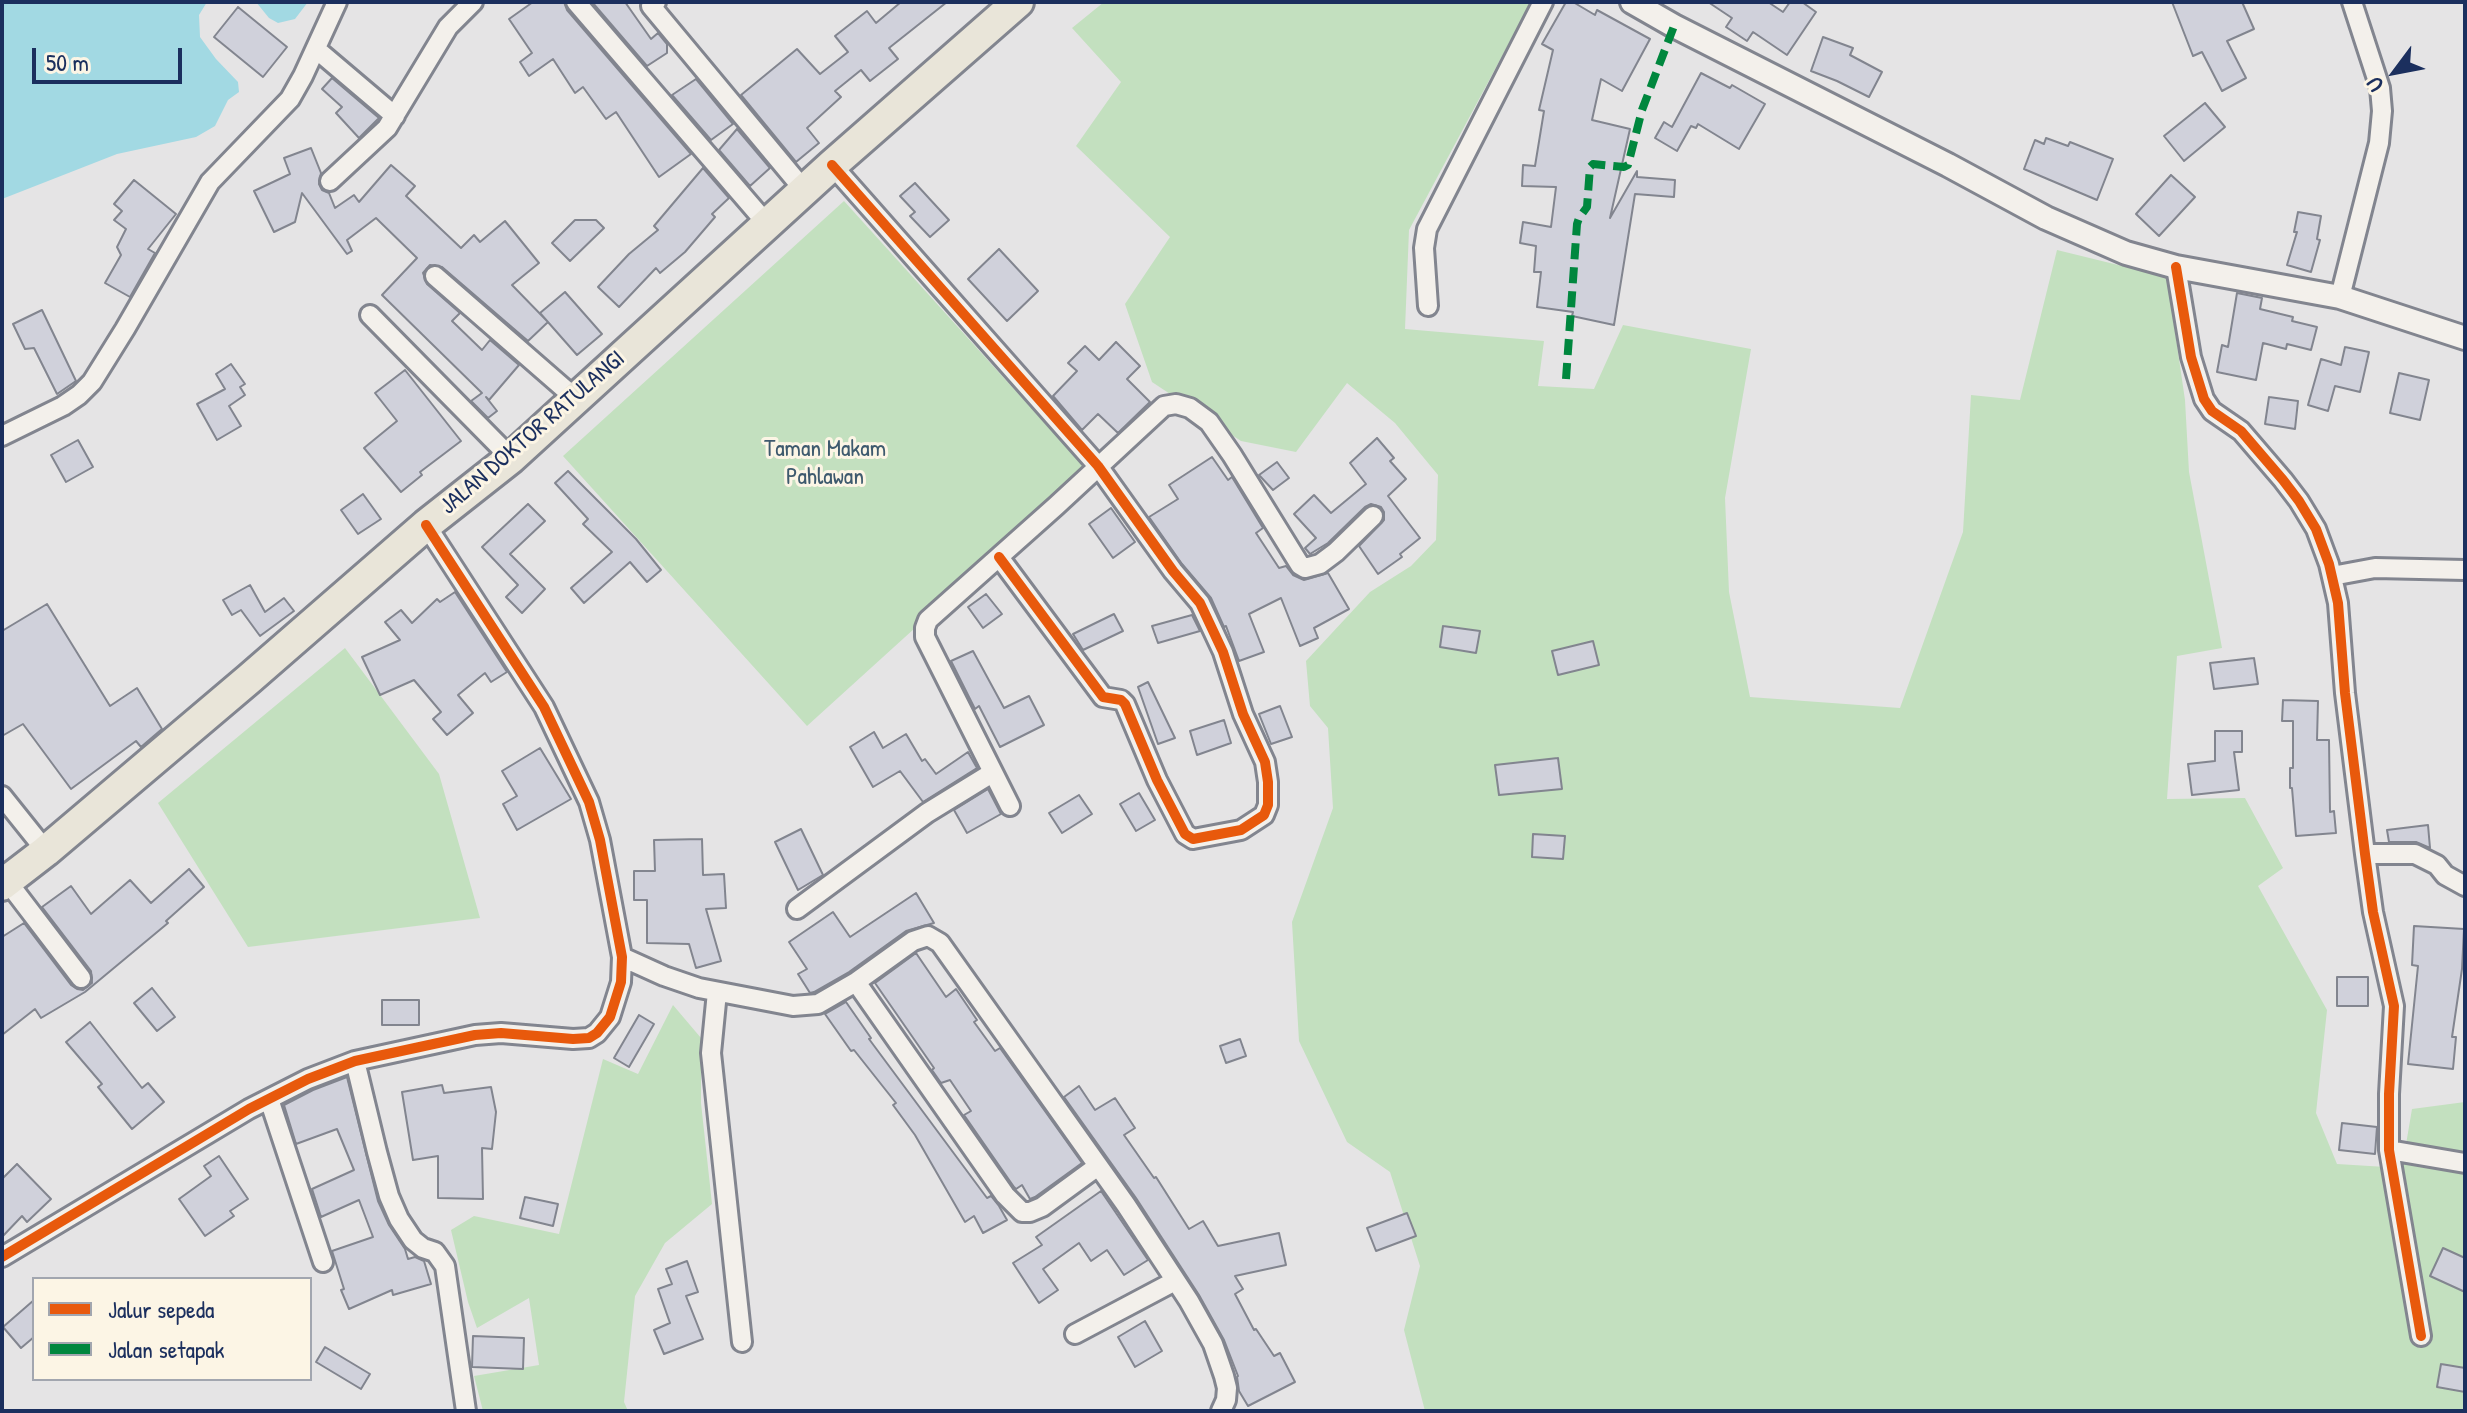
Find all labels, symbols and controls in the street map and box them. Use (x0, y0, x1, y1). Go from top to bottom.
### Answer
scale bar (36, 32, 186, 82)
north arrow (2355, 32, 2435, 112)
text: 50 m (46, 46, 89, 78)
text: U (2359, 72, 2391, 98)
street label: JALAN DOKTOR RATULANGI (435, 345, 631, 521)
park label: Taman Makam Pahlawan (764, 436, 886, 492)
legend (32, 1277, 312, 1381)
text: Jalur sepeda (108, 1293, 214, 1325)
text: Jalan setapak (108, 1333, 225, 1365)

